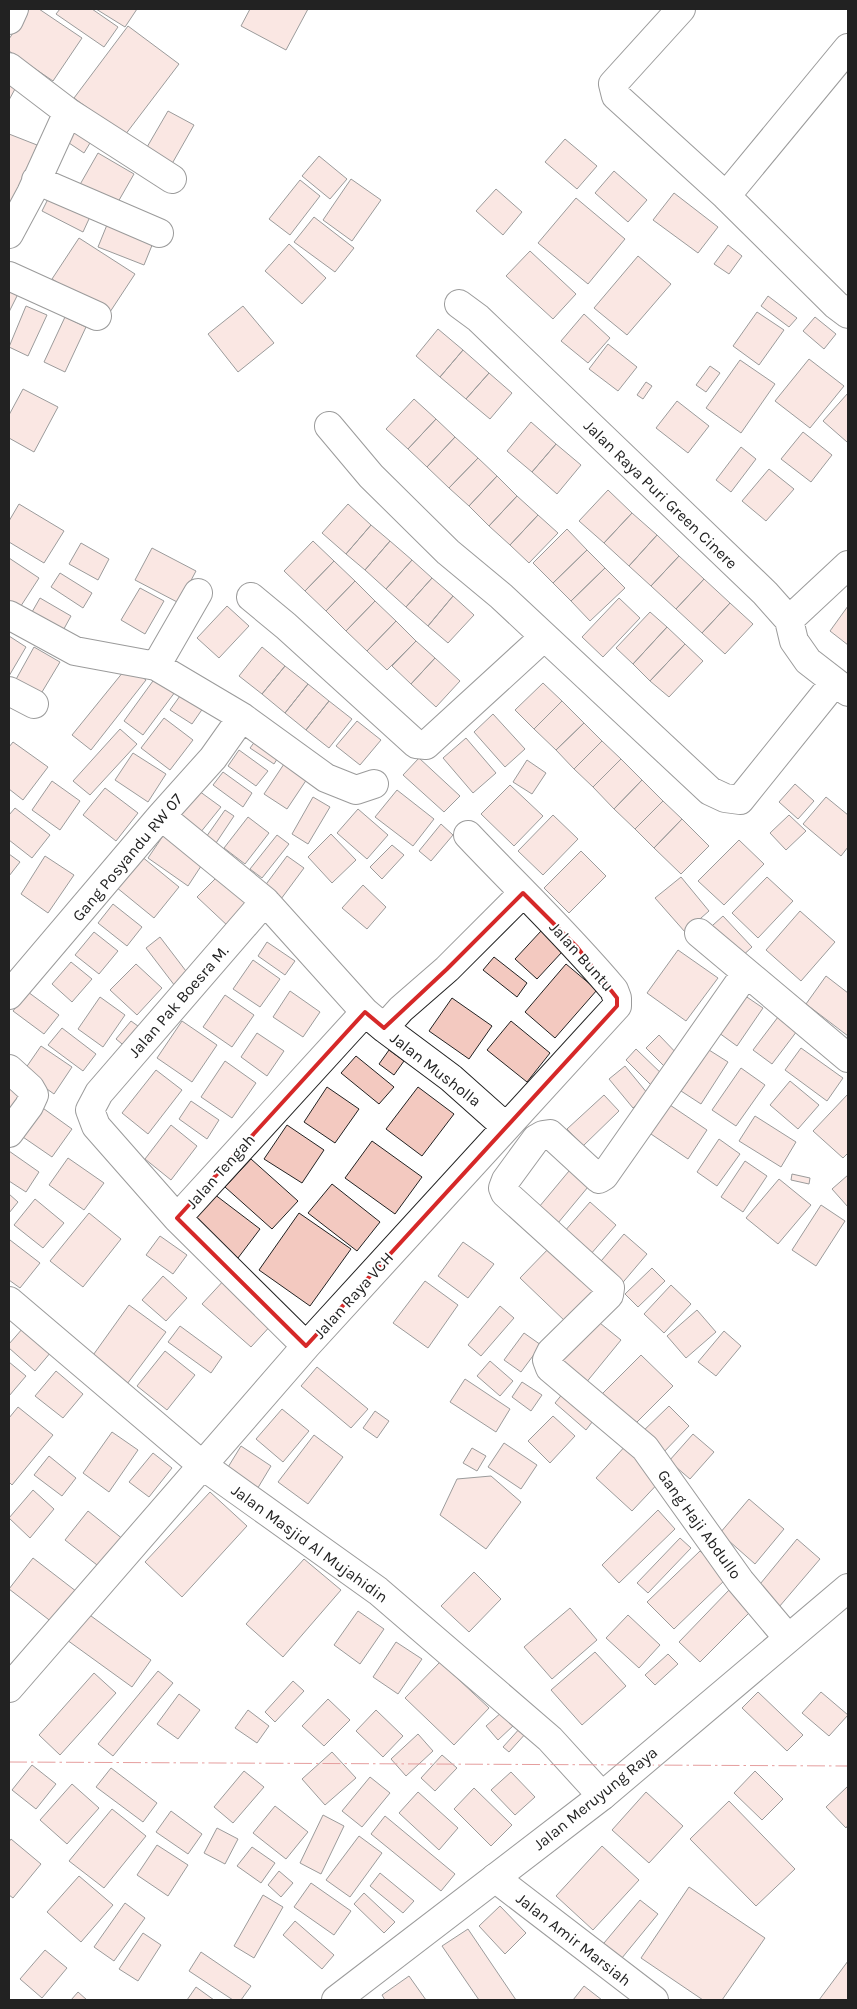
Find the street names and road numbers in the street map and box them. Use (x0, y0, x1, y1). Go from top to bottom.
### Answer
street label: Jalan Raya Puri Green Cinere (580, 416, 741, 573)
street label: Gang Posyandu RW 07 (68, 789, 187, 925)
street label: Jalan Buntu (545, 918, 618, 995)
street label: Jalan Pak Boesra M. (124, 941, 232, 1061)
street label: Jalan Musholla (387, 1028, 485, 1111)
street label: Jalan Tengah (182, 1130, 259, 1213)
street label: Jalan Raya VCH (309, 1248, 397, 1343)
street label: Gang Haji Abdullo (654, 1466, 746, 1583)
street label: Jalan Masjid Al Mujahidin (228, 1480, 392, 1607)
street label: Jalan Meruyung Raya (530, 1743, 661, 1854)
street label: Jalan Amir Marsiah (513, 1889, 635, 1990)

